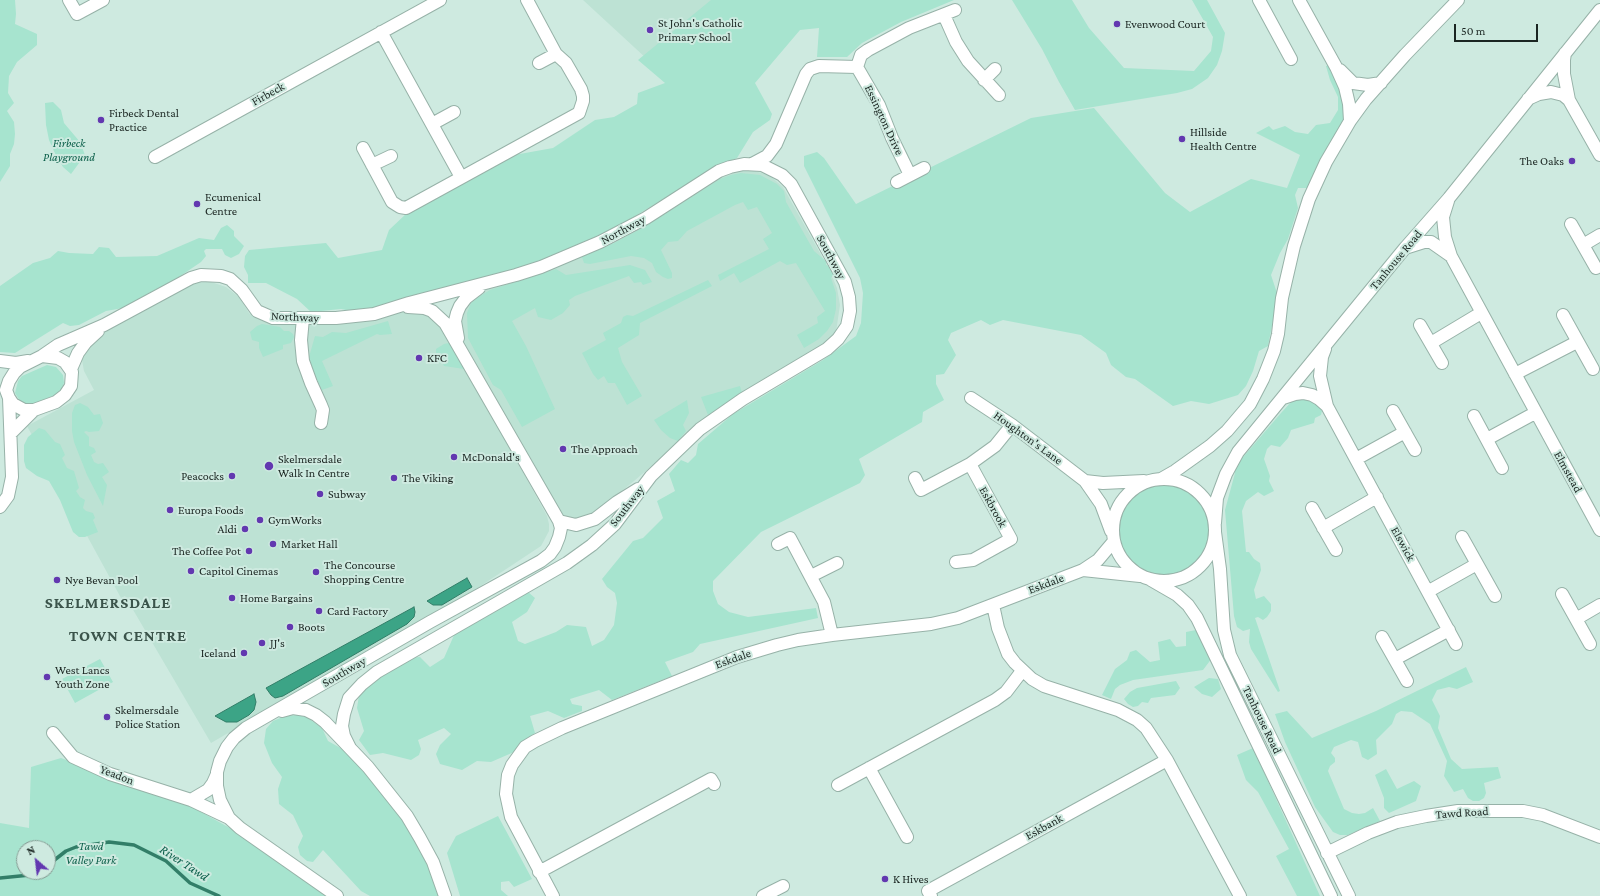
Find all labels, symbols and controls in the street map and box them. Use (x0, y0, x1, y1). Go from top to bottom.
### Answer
place label: St John's Catholic Primary School (658, 16, 742, 44)
scale bar (1456, 16, 1540, 42)
place label: Evenwood Court (1125, 17, 1205, 31)
marker: Evenwood Court (1112, 19, 1122, 29)
text: 50 m (1461, 24, 1485, 38)
marker: St John's Catholic Primary School (645, 25, 655, 35)
street label: Firbeck (249, 79, 287, 109)
street label: Essington Drive (861, 83, 907, 157)
place label: Firbeck Dental Practice (109, 106, 179, 134)
marker: Firbeck Dental Practice (96, 115, 106, 125)
place label: Hillside Health Centre (1190, 125, 1257, 153)
marker: Hillside Health Centre (1177, 134, 1187, 144)
park label: Firbeck Playground (43, 136, 95, 164)
place label: The Oaks (1520, 154, 1564, 168)
marker: The Oaks (1567, 156, 1577, 166)
place label: Ecumenical Centre (205, 190, 261, 218)
marker: Ecumenical Centre (192, 199, 202, 209)
street label: Northway (598, 212, 648, 248)
street label: Tanhouse Road (1367, 227, 1425, 293)
street label: Southway (813, 232, 849, 282)
street label: Northway (271, 309, 319, 325)
place label: KFC (427, 351, 447, 365)
marker: KFC (414, 353, 424, 363)
street label: Houghton's Lane (991, 408, 1065, 468)
place label: The Approach (571, 442, 638, 456)
marker: The Approach (558, 444, 568, 454)
street label: Elmstead (1551, 449, 1585, 495)
place label: McDonald's (462, 450, 520, 464)
place label: Skelmersdale Walk In Centre (278, 452, 349, 480)
marker: McDonald's (449, 452, 459, 462)
marker: Skelmersdale Walk In Centre (263, 460, 275, 472)
place label: Peacocks (181, 469, 224, 483)
marker: Peacocks (227, 471, 237, 481)
place label: The Viking (402, 471, 453, 485)
marker: The Viking (389, 473, 399, 483)
street label: Southway (607, 483, 647, 529)
street label: Eskbrook (976, 484, 1010, 530)
place label: Subway (328, 487, 366, 501)
marker: Subway (315, 489, 325, 499)
place label: Europa Foods (178, 503, 243, 517)
marker: Europa Foods (165, 505, 175, 515)
place label: GymWorks (268, 513, 322, 527)
marker: GymWorks (255, 515, 265, 525)
place label: Aldi (218, 522, 237, 536)
marker: Aldi (240, 524, 250, 534)
street label: Elswick (1388, 524, 1418, 564)
place label: Market Hall (281, 537, 338, 551)
marker: Market Hall (268, 539, 278, 549)
place label: The Coffee Pot (172, 544, 241, 558)
marker: The Coffee Pot (244, 546, 254, 556)
place label: The Concourse Shopping Centre (324, 558, 404, 586)
place label: Capitol Cinemas (199, 564, 278, 578)
marker: Capitol Cinemas (186, 566, 196, 576)
marker: The Concourse Shopping Centre (311, 567, 321, 577)
street label: Eskdale (1026, 571, 1066, 597)
place label: Nye Bevan Pool (65, 573, 138, 587)
marker: Nye Bevan Pool (52, 575, 62, 585)
place label: Home Bargains (240, 591, 313, 605)
district label: SKELMERSDALE (45, 593, 171, 613)
marker: Home Bargains (227, 593, 237, 603)
place label: Card Factory (327, 604, 388, 618)
marker: Card Factory (314, 606, 324, 616)
place label: Boots (298, 620, 325, 634)
marker: Boots (285, 622, 295, 632)
district label: TOWN CENTRE (69, 626, 187, 646)
place label: JJ's (270, 636, 285, 650)
marker: JJ's (257, 638, 267, 648)
place label: Iceland (201, 646, 236, 660)
street label: Eskdale (713, 646, 753, 672)
marker: Iceland (239, 648, 249, 658)
street label: Southway (320, 654, 368, 690)
place label: West Lancs Youth Zone (55, 663, 109, 691)
marker: West Lancs Youth Zone (42, 672, 52, 682)
street label: Tanhouse Road (1239, 684, 1285, 756)
place label: Skelmersdale Police Station (115, 703, 180, 731)
marker: Skelmersdale Police Station (102, 712, 112, 722)
street label: Yeadon (98, 762, 136, 788)
street label: Tawd Road (1435, 804, 1489, 822)
street label: Eskbank (1023, 811, 1065, 843)
park label: Tawd Valley Park (66, 839, 116, 867)
north arrow (16, 840, 56, 880)
water label: River Tawd (157, 841, 211, 885)
text: N (25, 843, 37, 857)
place label: K Hives (893, 872, 929, 886)
marker: K Hives (880, 874, 890, 884)

